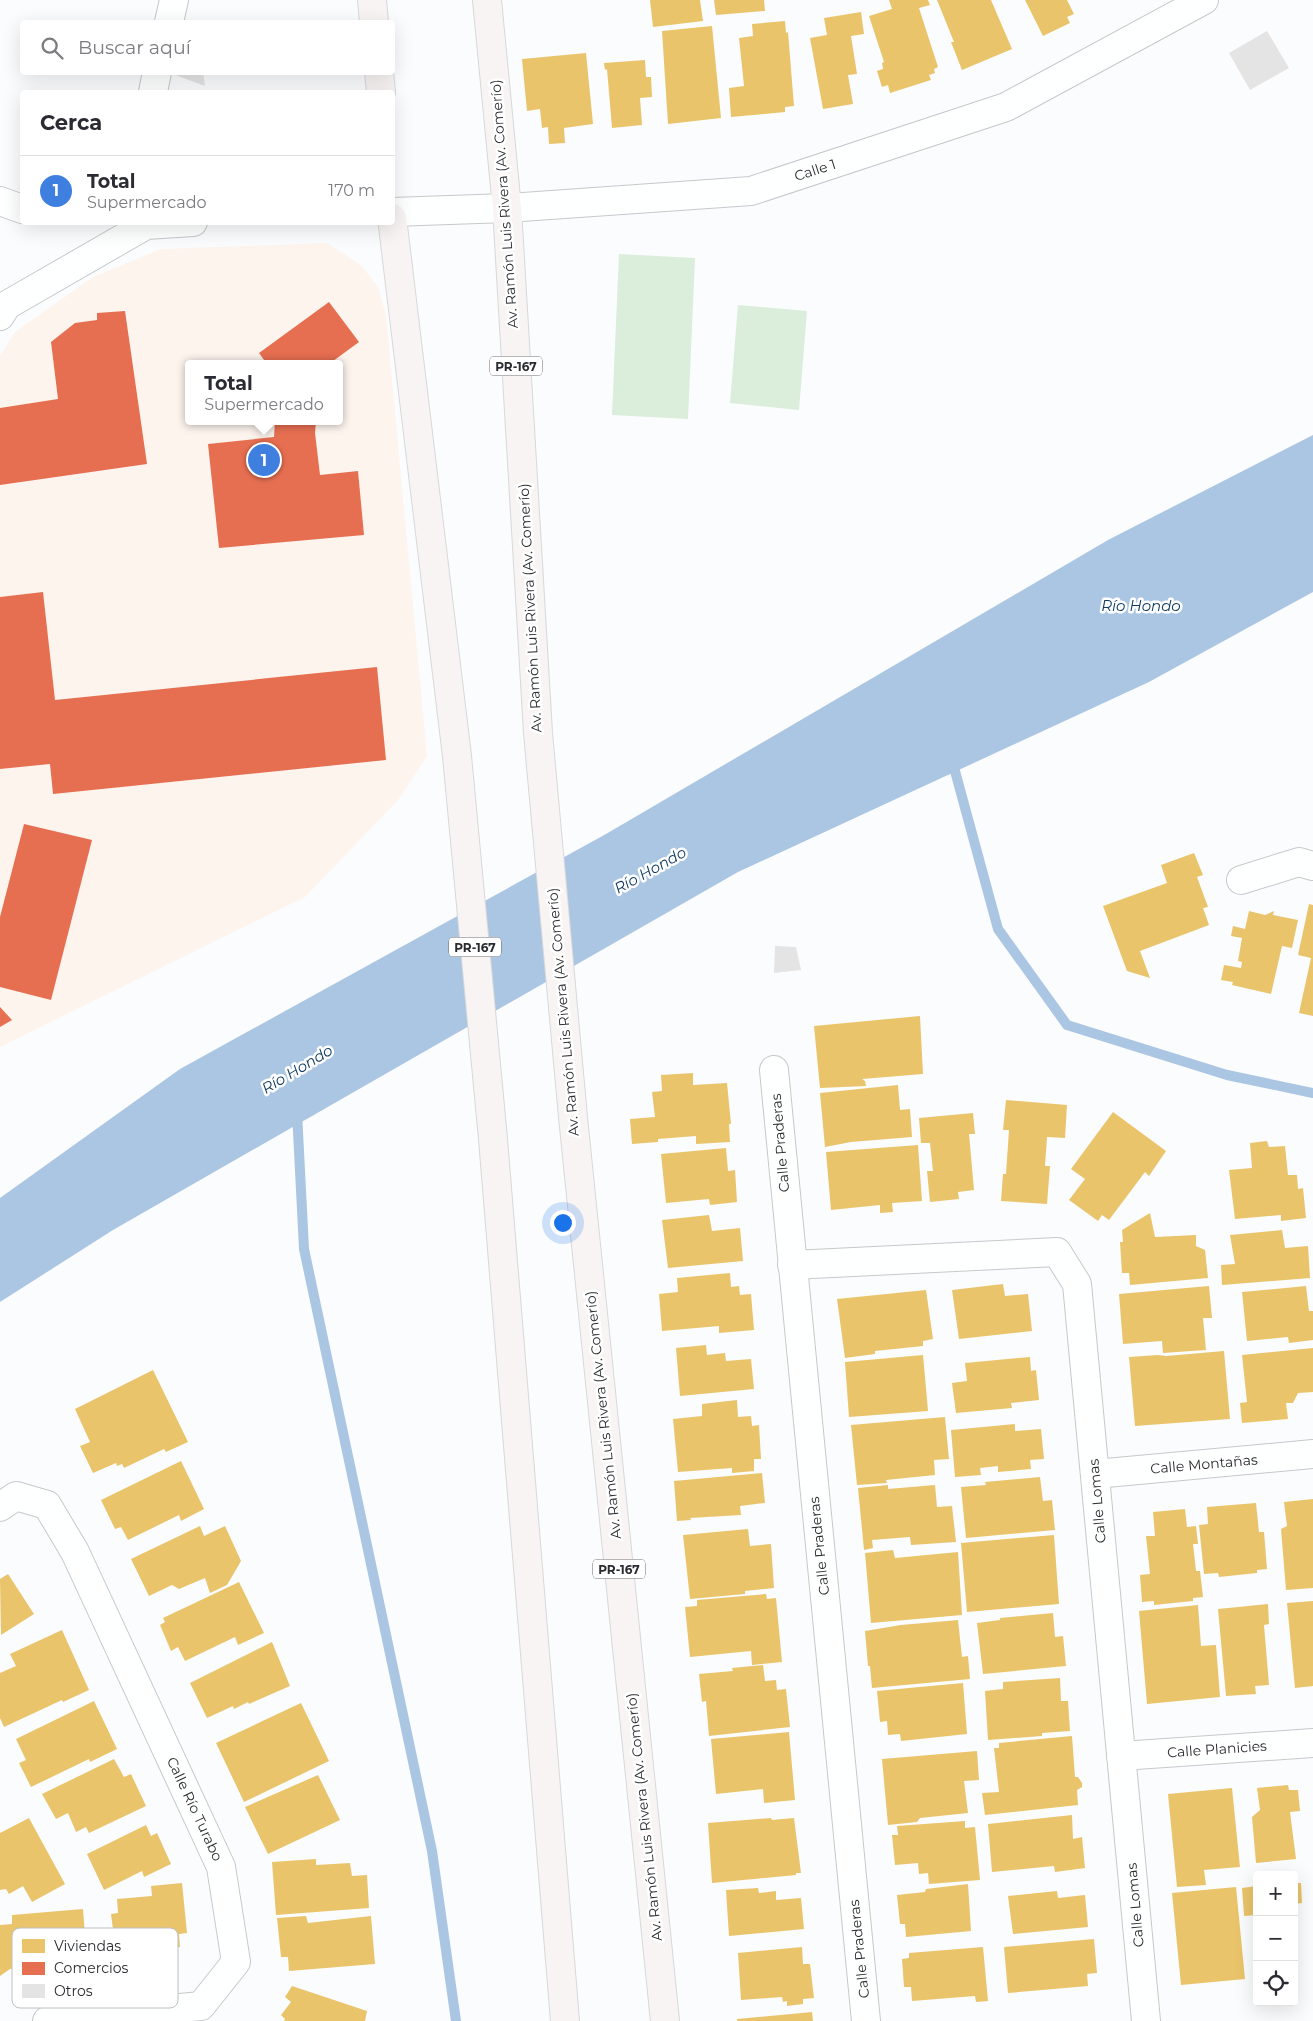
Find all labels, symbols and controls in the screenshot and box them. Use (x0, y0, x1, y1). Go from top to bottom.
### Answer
search box (20, 20, 395, 75)
icon: search (38, 34, 66, 62)
text: Buscar aquí (78, 36, 191, 59)
street label: Av. Ramón Luis Rivera (Av. Comerío) (486, 79, 522, 329)
text: Cerca (40, 110, 102, 135)
street label: Calle 1 (792, 155, 838, 185)
text: Total (87, 170, 136, 193)
text: 1 (53, 181, 59, 200)
text: 170 m (328, 181, 375, 200)
text: Supermercado (87, 193, 207, 212)
road number: PR-167 (490, 356, 542, 376)
popup (185, 360, 343, 425)
text: Total (204, 372, 253, 395)
text: Supermercado (204, 395, 324, 414)
pin: 1 (248, 441, 280, 479)
street label: Av. Ramón Luis Rivera (Av. Comerío) (514, 483, 546, 733)
water label: Río Hondo (1101, 596, 1181, 615)
water label: Río Hondo (611, 842, 689, 898)
street label: Av. Ramón Luis Rivera (Av. Comerío) (543, 887, 583, 1137)
road number: PR-167 (449, 938, 501, 956)
water label: Río Hondo (258, 1040, 336, 1098)
street label: Calle Praderas (767, 1093, 793, 1193)
your location (550, 1210, 576, 1236)
street label: Av. Ramón Luis Rivera (Av. Comerío) (581, 1290, 625, 1540)
street label: Calle Montañas (1150, 1450, 1259, 1478)
street label: Calle Lomas (1084, 1458, 1110, 1544)
street label: Calle Praderas (805, 1496, 833, 1596)
road number: PR-167 (593, 1560, 645, 1578)
street label: Av. Ramón Luis Rivera (Av. Comerío) (622, 1692, 666, 1942)
street label: Calle Planicies (1167, 1737, 1268, 1761)
street label: Calle Río Turabo (163, 1754, 227, 1864)
street label: Calle Lomas (1122, 1862, 1148, 1948)
map controls (1253, 1871, 1298, 2006)
button: + (1253, 1871, 1298, 1916)
street label: Calle Praderas (845, 1899, 873, 1999)
button: − (1253, 1916, 1298, 1961)
legend (12, 1928, 178, 2008)
text: Viviendas (54, 1937, 121, 1955)
text: Comercios (54, 1959, 128, 1977)
button: locate (1253, 1961, 1298, 2006)
text: Otros (54, 1982, 93, 2000)

